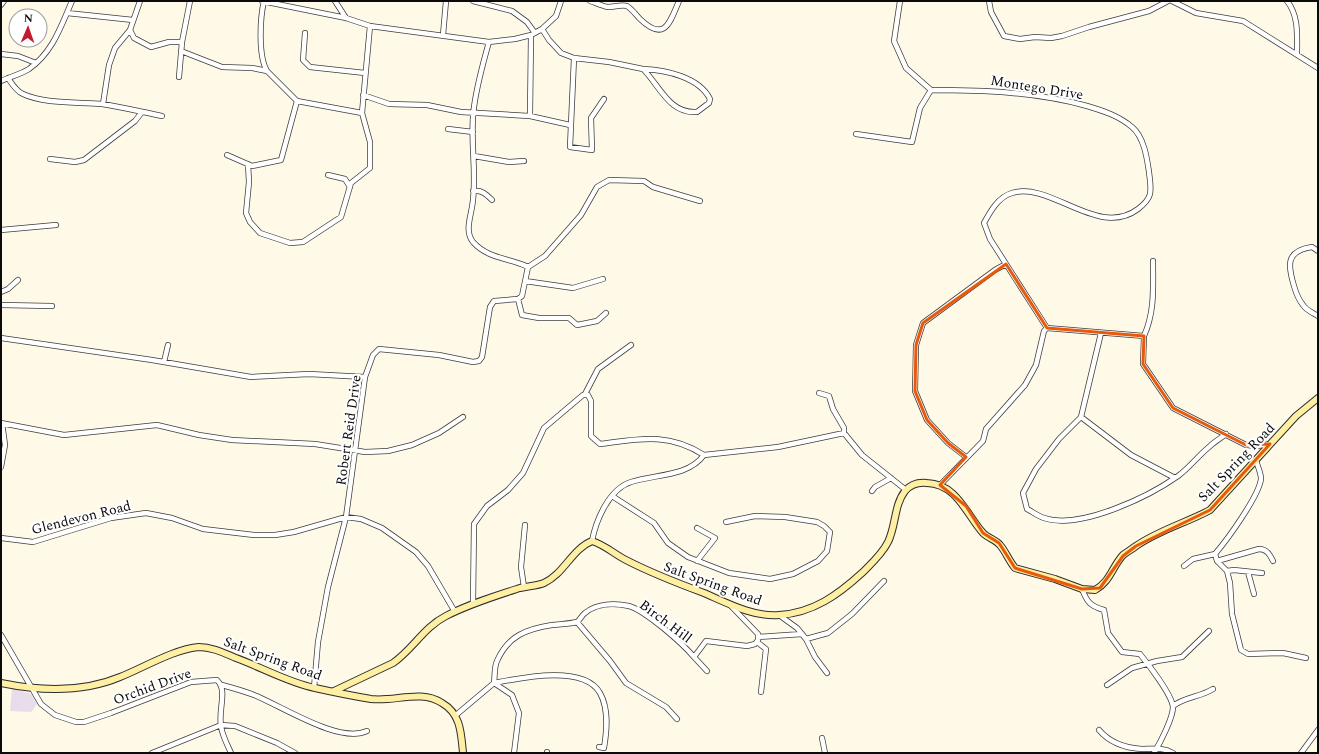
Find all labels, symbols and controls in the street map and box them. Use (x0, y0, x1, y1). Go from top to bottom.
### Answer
north arrow (8, 8, 48, 48)
text: N (24, 10, 33, 27)
street label: Montego Drive (989, 70, 1085, 105)
street label: Robert Reid Drive (330, 373, 367, 487)
street label: Salt Spring Road (1193, 418, 1280, 507)
street label: Glendevon Road (29, 495, 133, 540)
street label: Salt Spring Road (661, 556, 765, 611)
street label: Birch Hill (635, 595, 697, 648)
street label: Salt Spring Road (221, 631, 325, 686)
street label: Orchid Drive (110, 663, 194, 710)

